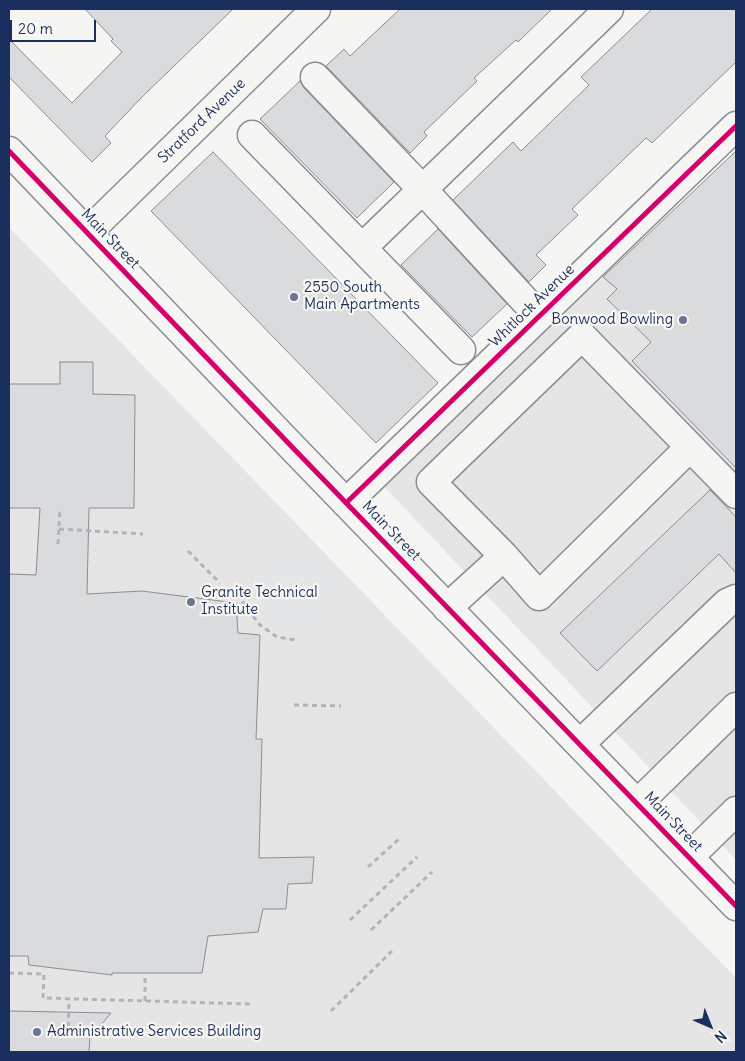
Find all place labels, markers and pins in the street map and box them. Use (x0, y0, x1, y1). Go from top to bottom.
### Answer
place label: 2550 South Main Apartments (304, 279, 420, 314)
marker: 2550 South Main Apartments (288, 291, 300, 303)
place label: Bonwood Bowling (551, 311, 673, 329)
marker: Bonwood Bowling (677, 314, 689, 326)
place label: Granite Technical Institute (201, 584, 318, 619)
marker: Granite Technical Institute (185, 596, 197, 608)
place label: Administrative Services Building (47, 1023, 261, 1041)
marker: Administrative Services Building (31, 1026, 43, 1038)

